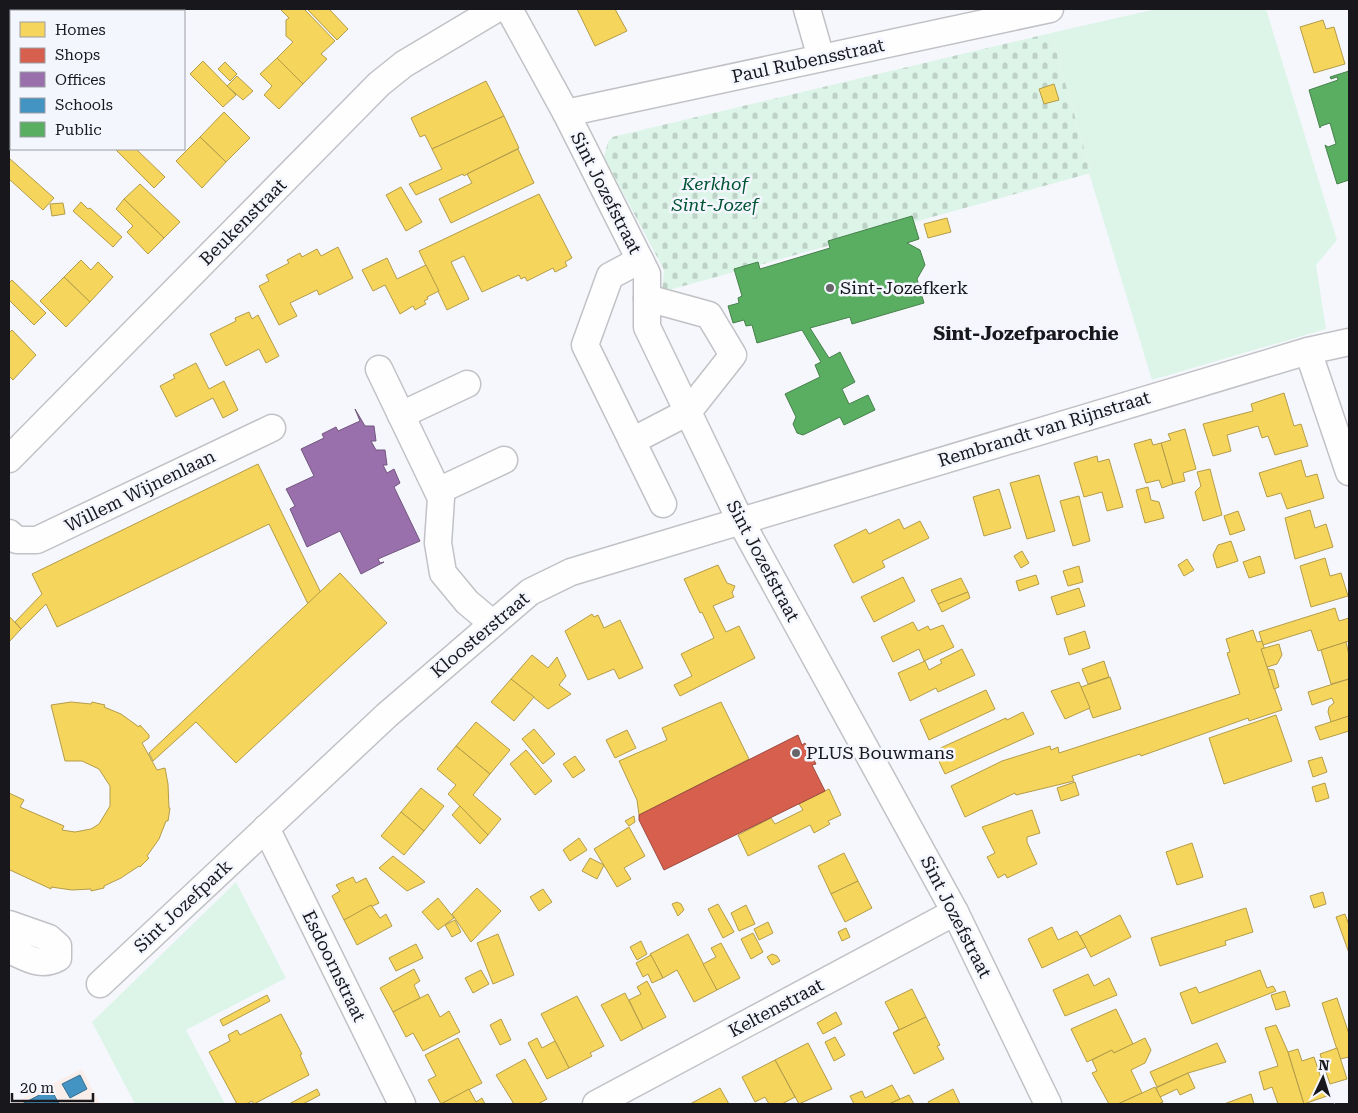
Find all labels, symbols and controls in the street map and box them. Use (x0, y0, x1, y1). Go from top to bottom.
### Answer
legend (10, 10, 185, 150)
text: Homes (55, 21, 106, 39)
street label: Paul Rubensstraat (730, 34, 886, 87)
text: Shops (55, 46, 100, 64)
text: Offices (55, 71, 106, 89)
text: Schools (55, 96, 113, 114)
text: Public (55, 121, 102, 139)
street label: Sint Jozefstraat (567, 128, 646, 258)
park label: Kerkhof Sint-Jozef (671, 173, 760, 215)
street label: Beukenstraat (195, 174, 291, 269)
place label: Sint-Jozefkerk (840, 277, 968, 298)
marker: Sint-Jozefkerk (824, 282, 836, 294)
district label: Sint-Jozefparochie (933, 322, 1119, 345)
street label: Rembrandt van Rijnstraat (935, 386, 1153, 471)
street label: Willem Wijnenlaan (61, 445, 219, 536)
street label: Sint Jozefstraat (723, 497, 804, 625)
street label: Kloosterstraat (426, 587, 533, 682)
place label: PLUS Bouwmans (806, 742, 954, 763)
marker: PLUS Bouwmans (790, 747, 802, 759)
street label: Sint Jozefstraat (917, 852, 996, 982)
street label: Sint Jozefpark (129, 855, 236, 956)
street label: Esdoornstraat (298, 907, 371, 1025)
street label: Keltenstraat (725, 974, 827, 1041)
north arrow (1298, 1053, 1348, 1103)
text: N (1318, 1057, 1330, 1073)
scale bar (12, 1070, 94, 1102)
text: 20 m (20, 1079, 55, 1097)

